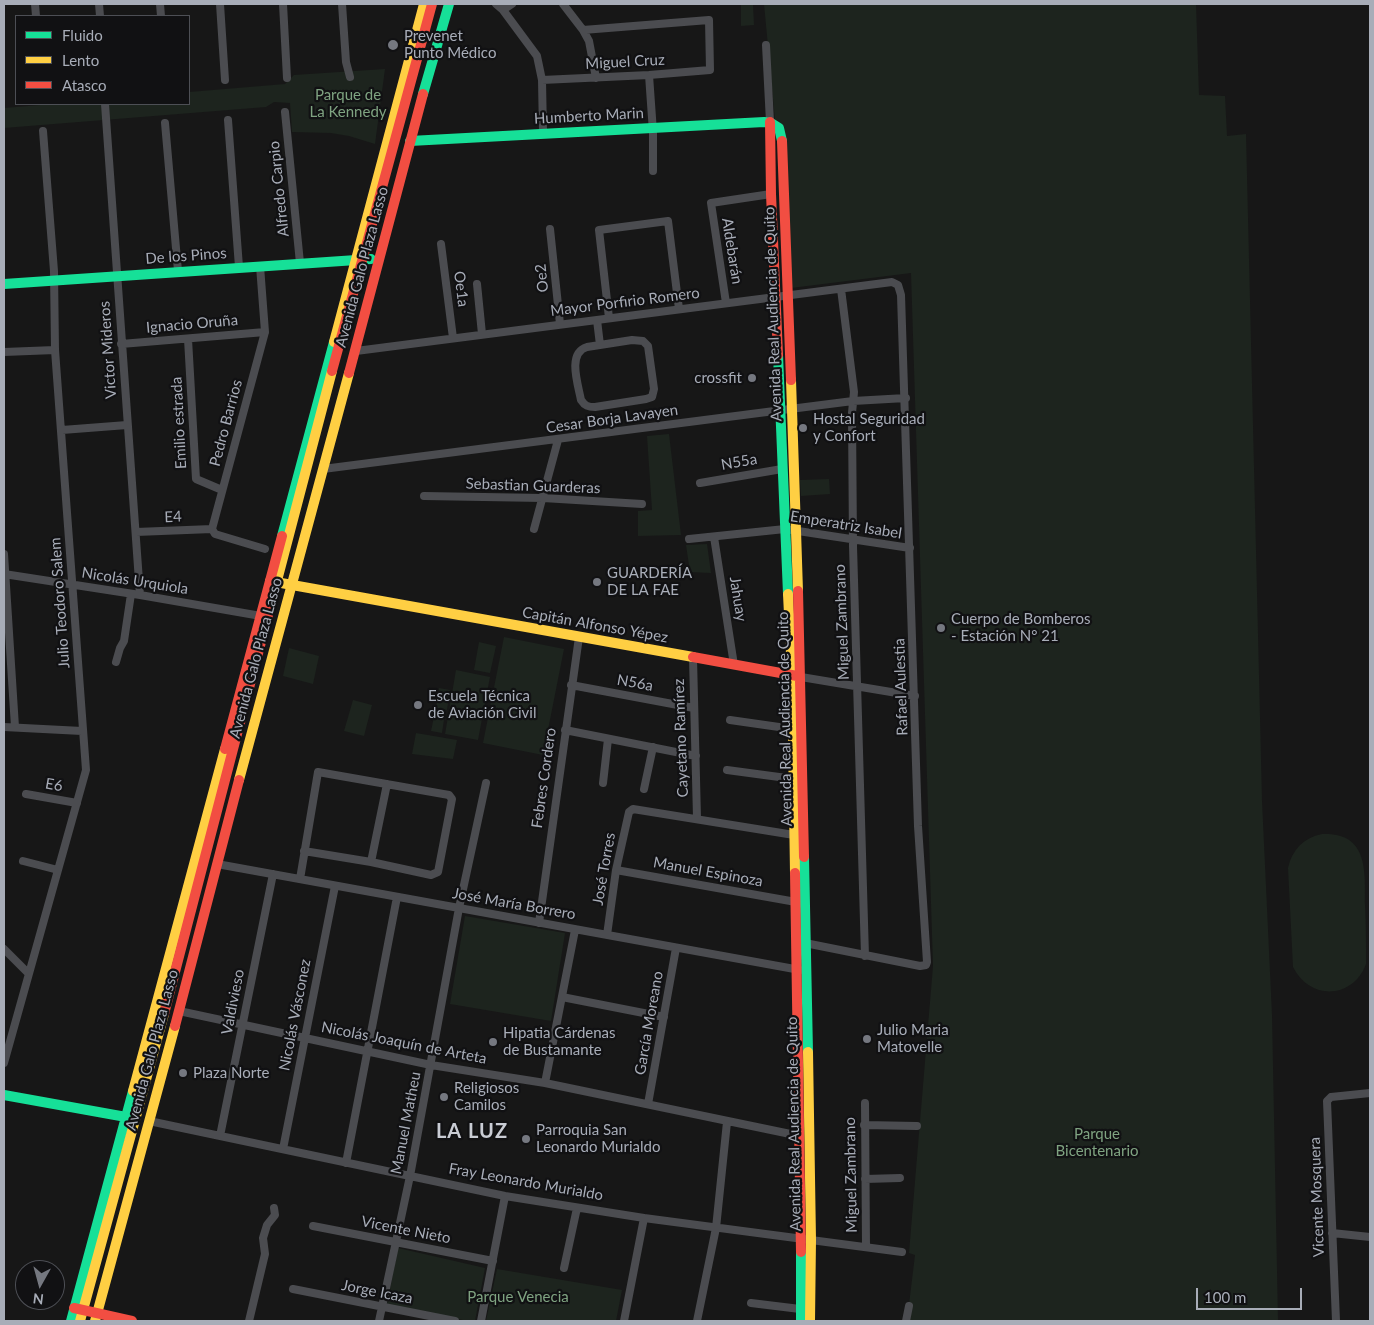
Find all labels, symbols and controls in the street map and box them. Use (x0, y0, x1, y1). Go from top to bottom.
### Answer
legend (15, 15, 190, 105)
text: Fluido (62, 26, 103, 44)
place label: Prevenet Punto Médico (404, 27, 496, 62)
marker: Prevenet Punto Médico (386, 38, 400, 52)
text: Lento (62, 51, 99, 69)
street label: Miguel Cruz (585, 51, 665, 73)
text: Atasco (62, 76, 107, 94)
park label: Parque de La Kennedy (309, 86, 387, 121)
street label: Humberto Marin (534, 104, 644, 128)
street label: Alfredo Carpio (265, 140, 293, 238)
street label: Avenida Galo Plaza Lasso (332, 185, 392, 349)
street label: Avenida Real Audiencia de Quito (760, 206, 786, 422)
street label: Aldebarán (718, 217, 746, 285)
street label: De los Pinos (145, 244, 227, 268)
street label: Oe2 (532, 263, 552, 293)
street label: Oe1a (450, 270, 472, 308)
street label: Mayor Porfirio Romero (549, 284, 701, 320)
street label: Victor Mideros (96, 301, 120, 399)
street label: Ignacio Oruña (145, 311, 239, 337)
place label: crossfit (694, 369, 742, 387)
marker: crossfit (746, 372, 758, 384)
street label: Emilio estrada (168, 376, 190, 470)
street label: Pedro Barrios (206, 378, 246, 468)
street label: Cesar Borja Lavayen (545, 401, 679, 437)
place label: Hostal Seguridad y Confort (813, 410, 925, 445)
marker: Hostal Seguridad y Confort (797, 422, 809, 434)
street label: N55a (720, 450, 758, 474)
street label: Sebastian Guarderas (465, 475, 601, 497)
street label: Emperatriz Isabel (789, 507, 903, 543)
street label: E4 (164, 508, 182, 526)
street label: Julio Teodoro Salem (46, 537, 74, 669)
street label: Nicolás Urquiola (80, 564, 190, 598)
place label: GUARDERÍA DE LA FAE (607, 564, 692, 599)
street label: Miguel Zambrano (831, 564, 853, 680)
street label: Jahuay (726, 575, 750, 623)
street label: Avenida Galo Plaza Lasso (226, 576, 286, 740)
marker: GUARDERÍA DE LA FAE (591, 576, 603, 588)
street label: Capitán Alfonso Yépez (521, 603, 669, 647)
place label: Cuerpo de Bomberos - Estación N° 21 (951, 610, 1090, 645)
street label: Avenida Real Audiencia de Quito (774, 611, 796, 827)
marker: Cuerpo de Bomberos - Estación N° 21 (935, 622, 947, 634)
street label: Rafael Aulestia (890, 638, 912, 736)
street label: N56a (616, 671, 654, 695)
street label: Cayetano Ramírez (670, 678, 692, 798)
place label: Escuela Técnica de Aviación Civil (428, 687, 536, 722)
marker: Escuela Técnica de Aviación Civil (412, 699, 424, 711)
street label: Febres Cordero (528, 727, 560, 829)
street label: E6 (44, 775, 64, 795)
street label: José Torres (589, 831, 619, 907)
street label: Manuel Espinoza (652, 853, 764, 891)
street label: José María Borrero (451, 884, 577, 924)
street label: Nicolás Vásconez (275, 958, 315, 1072)
street label: Avenida Galo Plaza Lasso (122, 968, 182, 1132)
street label: Valdivieso (218, 968, 248, 1036)
street label: García Moreano (631, 970, 667, 1076)
street label: Avenida Real Audiencia de Quito (783, 1016, 805, 1232)
street label: Nicolás Joaquín de Arteta (320, 1018, 488, 1068)
place label: Julio Maria Matovelle (877, 1021, 949, 1056)
place label: Hipatia Cárdenas de Bustamante (503, 1024, 616, 1059)
marker: Julio Maria Matovelle (861, 1033, 873, 1045)
marker: Hipatia Cárdenas de Bustamante (487, 1036, 499, 1048)
place label: Plaza Norte (193, 1064, 269, 1082)
marker: Plaza Norte (177, 1067, 189, 1079)
street label: Manuel Matheu (387, 1070, 425, 1176)
place label: Religiosos Camilos (454, 1079, 519, 1114)
marker: Religiosos Camilos (438, 1091, 450, 1103)
street label: Miguel Zambrano (841, 1117, 861, 1233)
district label: LA LUZ (435, 1120, 509, 1144)
place label: Parroquia San Leonardo Murialdo (536, 1121, 660, 1156)
park label: Parque Bicentenario (1055, 1125, 1139, 1160)
marker: Parroquia San Leonardo Murialdo (520, 1133, 532, 1145)
street label: Vicente Mosquera (1306, 1137, 1328, 1257)
street label: Fray Leonardo Murialdo (447, 1160, 605, 1204)
street label: Vicente Nieto (360, 1213, 452, 1247)
north arrow (15, 1260, 65, 1310)
street label: Jorge Icaza (340, 1276, 414, 1308)
scale bar (1199, 1278, 1305, 1310)
park label: Parque Venecia (467, 1288, 569, 1306)
text: 100 m (1204, 1288, 1246, 1306)
text: N (32, 1290, 45, 1308)

